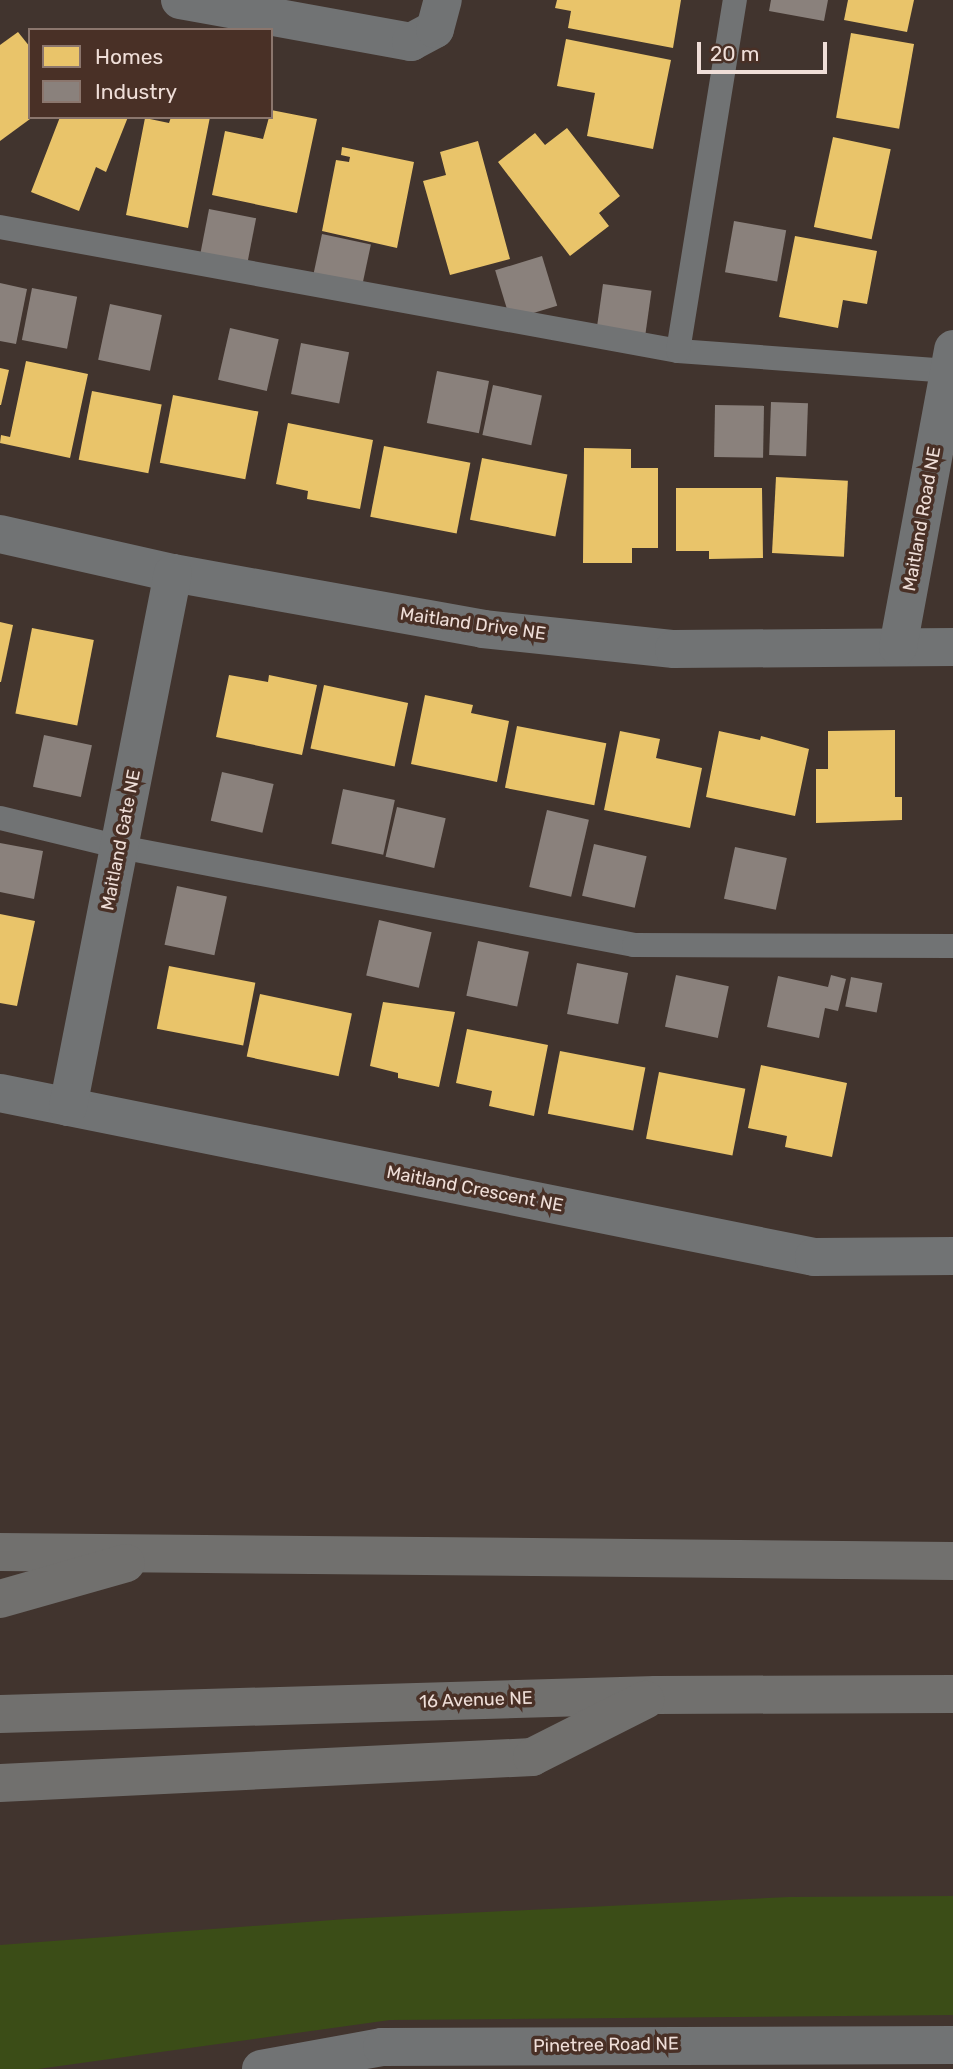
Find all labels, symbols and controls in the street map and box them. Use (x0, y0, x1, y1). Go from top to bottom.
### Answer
legend (28, 28, 273, 119)
scale bar (701, 28, 830, 72)
text: 20 m (710, 41, 759, 66)
text: Homes (95, 44, 163, 69)
text: Industry (95, 79, 177, 104)
street label: Maitland Road NE (899, 445, 945, 593)
street label: Maitland Drive NE (399, 603, 547, 645)
street label: Maitland Gate NE (97, 768, 145, 912)
street label: Maitland Crescent NE (385, 1161, 565, 1217)
street label: 16 Avenue NE (419, 1687, 533, 1713)
street label: Pinetree Road NE (533, 2033, 679, 2057)

